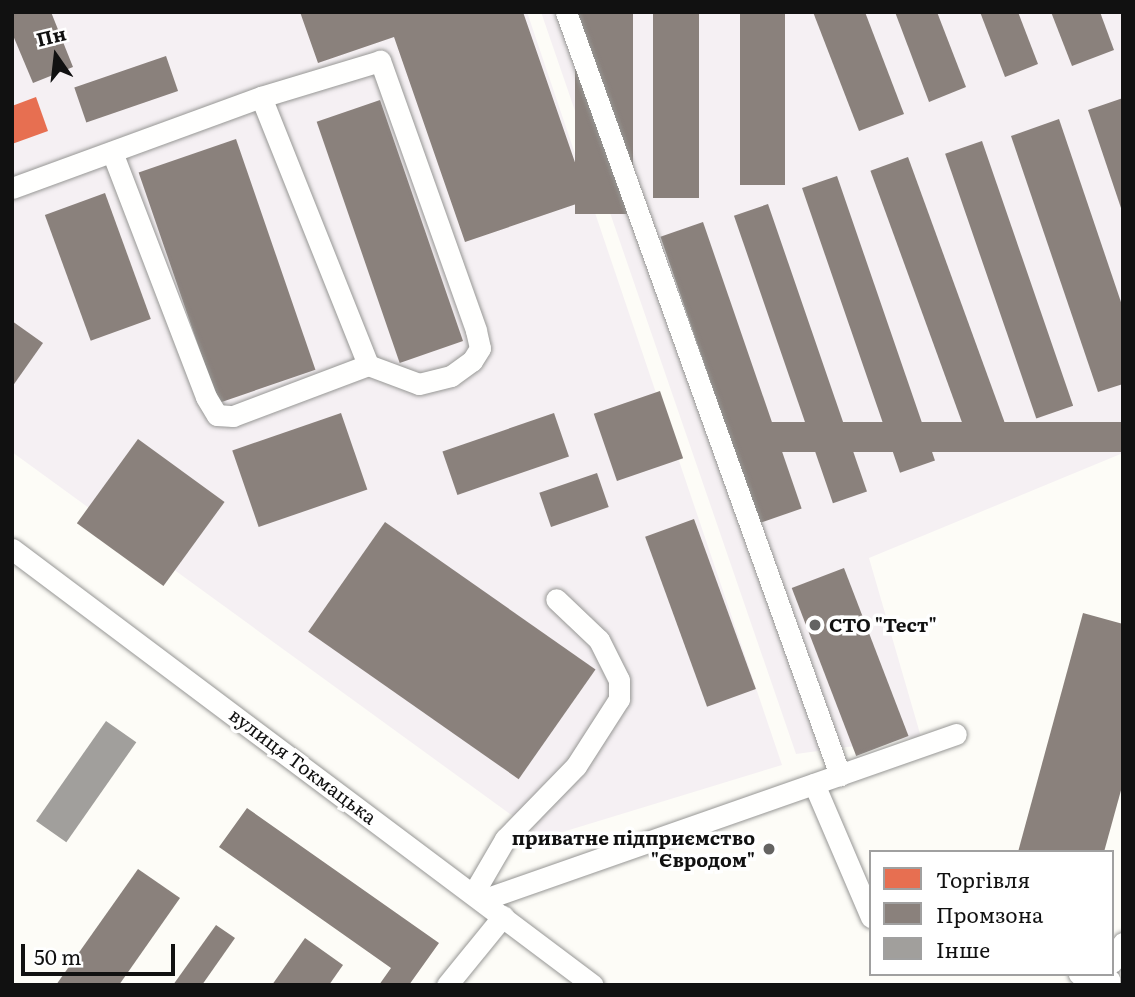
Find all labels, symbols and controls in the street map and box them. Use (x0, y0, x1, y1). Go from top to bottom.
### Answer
text: Пн (33, 18, 69, 53)
north arrow (21, 21, 91, 91)
place label: СТО "Тест" (829, 614, 937, 636)
marker: СТО "Тест" (807, 617, 823, 633)
street label: вулиця Токмацька (225, 703, 381, 829)
place label: приватне підприємство "Євродом" (512, 827, 755, 871)
marker: приватне підприємство "Євродом" (761, 841, 777, 857)
legend (869, 850, 1114, 976)
text: Торгівля (936, 863, 1030, 894)
text: Промзона (936, 898, 1043, 929)
scale bar (24, 930, 178, 974)
text: Інше (936, 933, 990, 964)
text: 50 m (34, 940, 81, 971)

